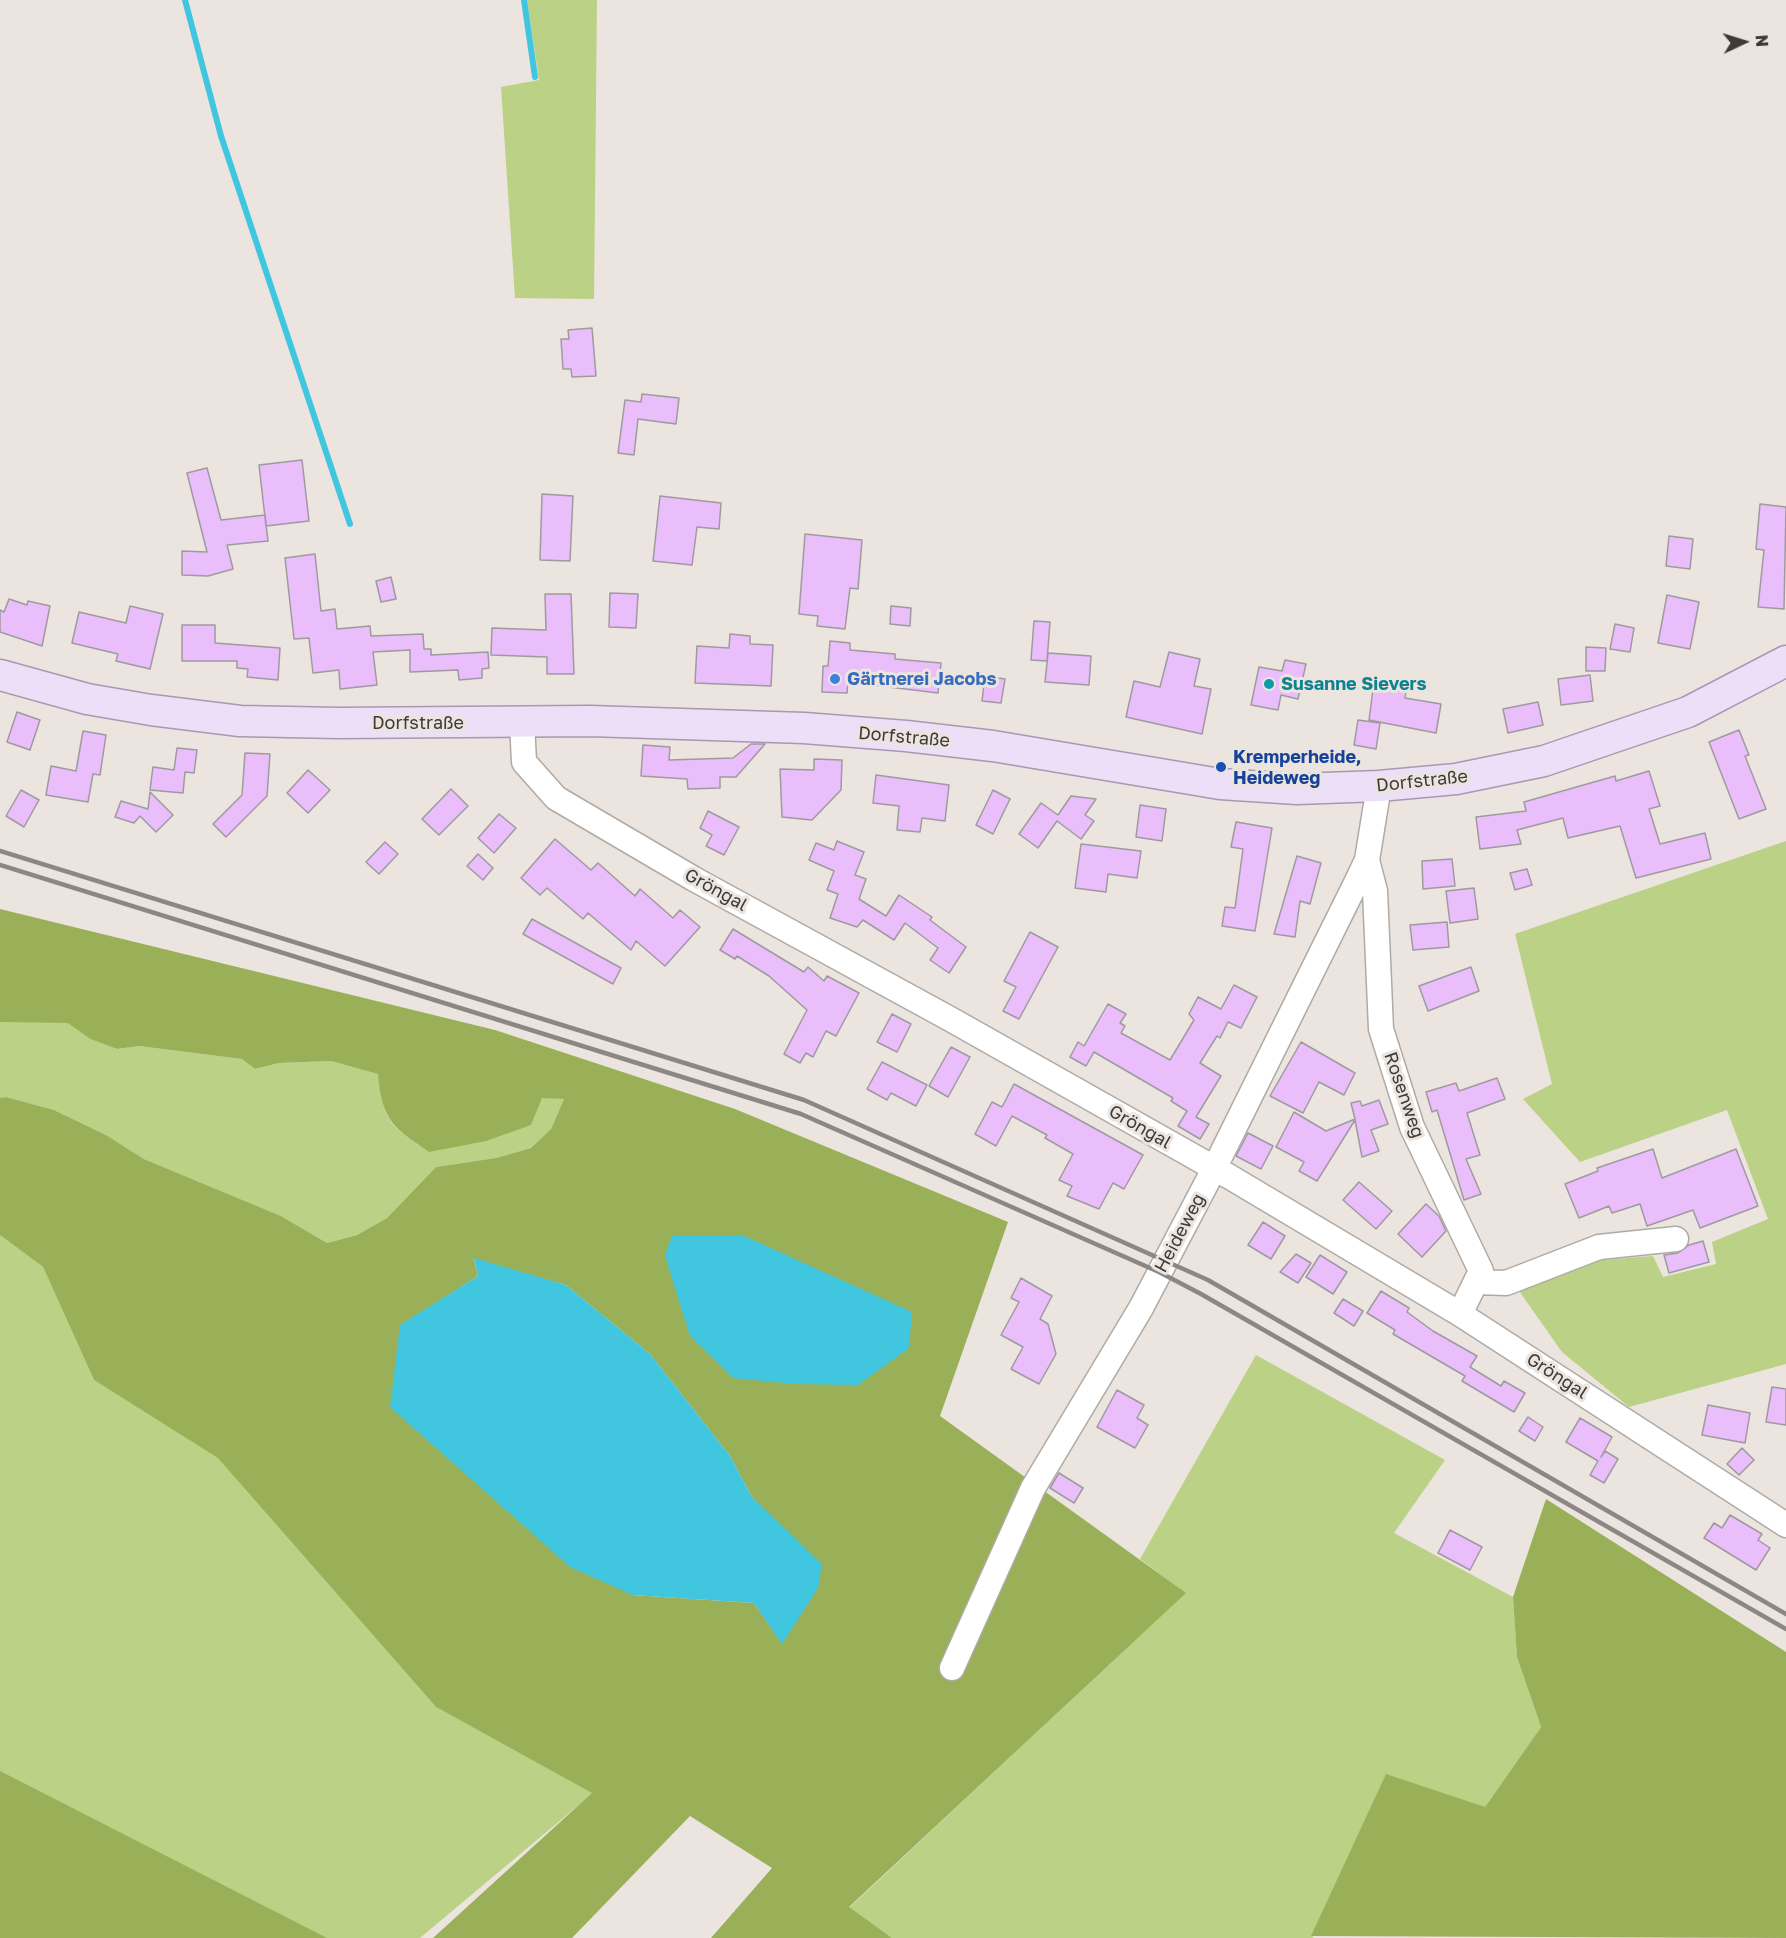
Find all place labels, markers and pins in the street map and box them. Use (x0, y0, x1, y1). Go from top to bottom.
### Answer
place label: Gärtnerei Jacobs (847, 668, 997, 690)
marker: Gärtnerei Jacobs (828, 672, 842, 686)
place label: Susanne Sievers (1281, 673, 1427, 695)
marker: Susanne Sievers (1262, 677, 1276, 691)
place label: Kremperheide, Heideweg (1233, 746, 1361, 789)
marker: Kremperheide, Heideweg (1214, 760, 1228, 774)

